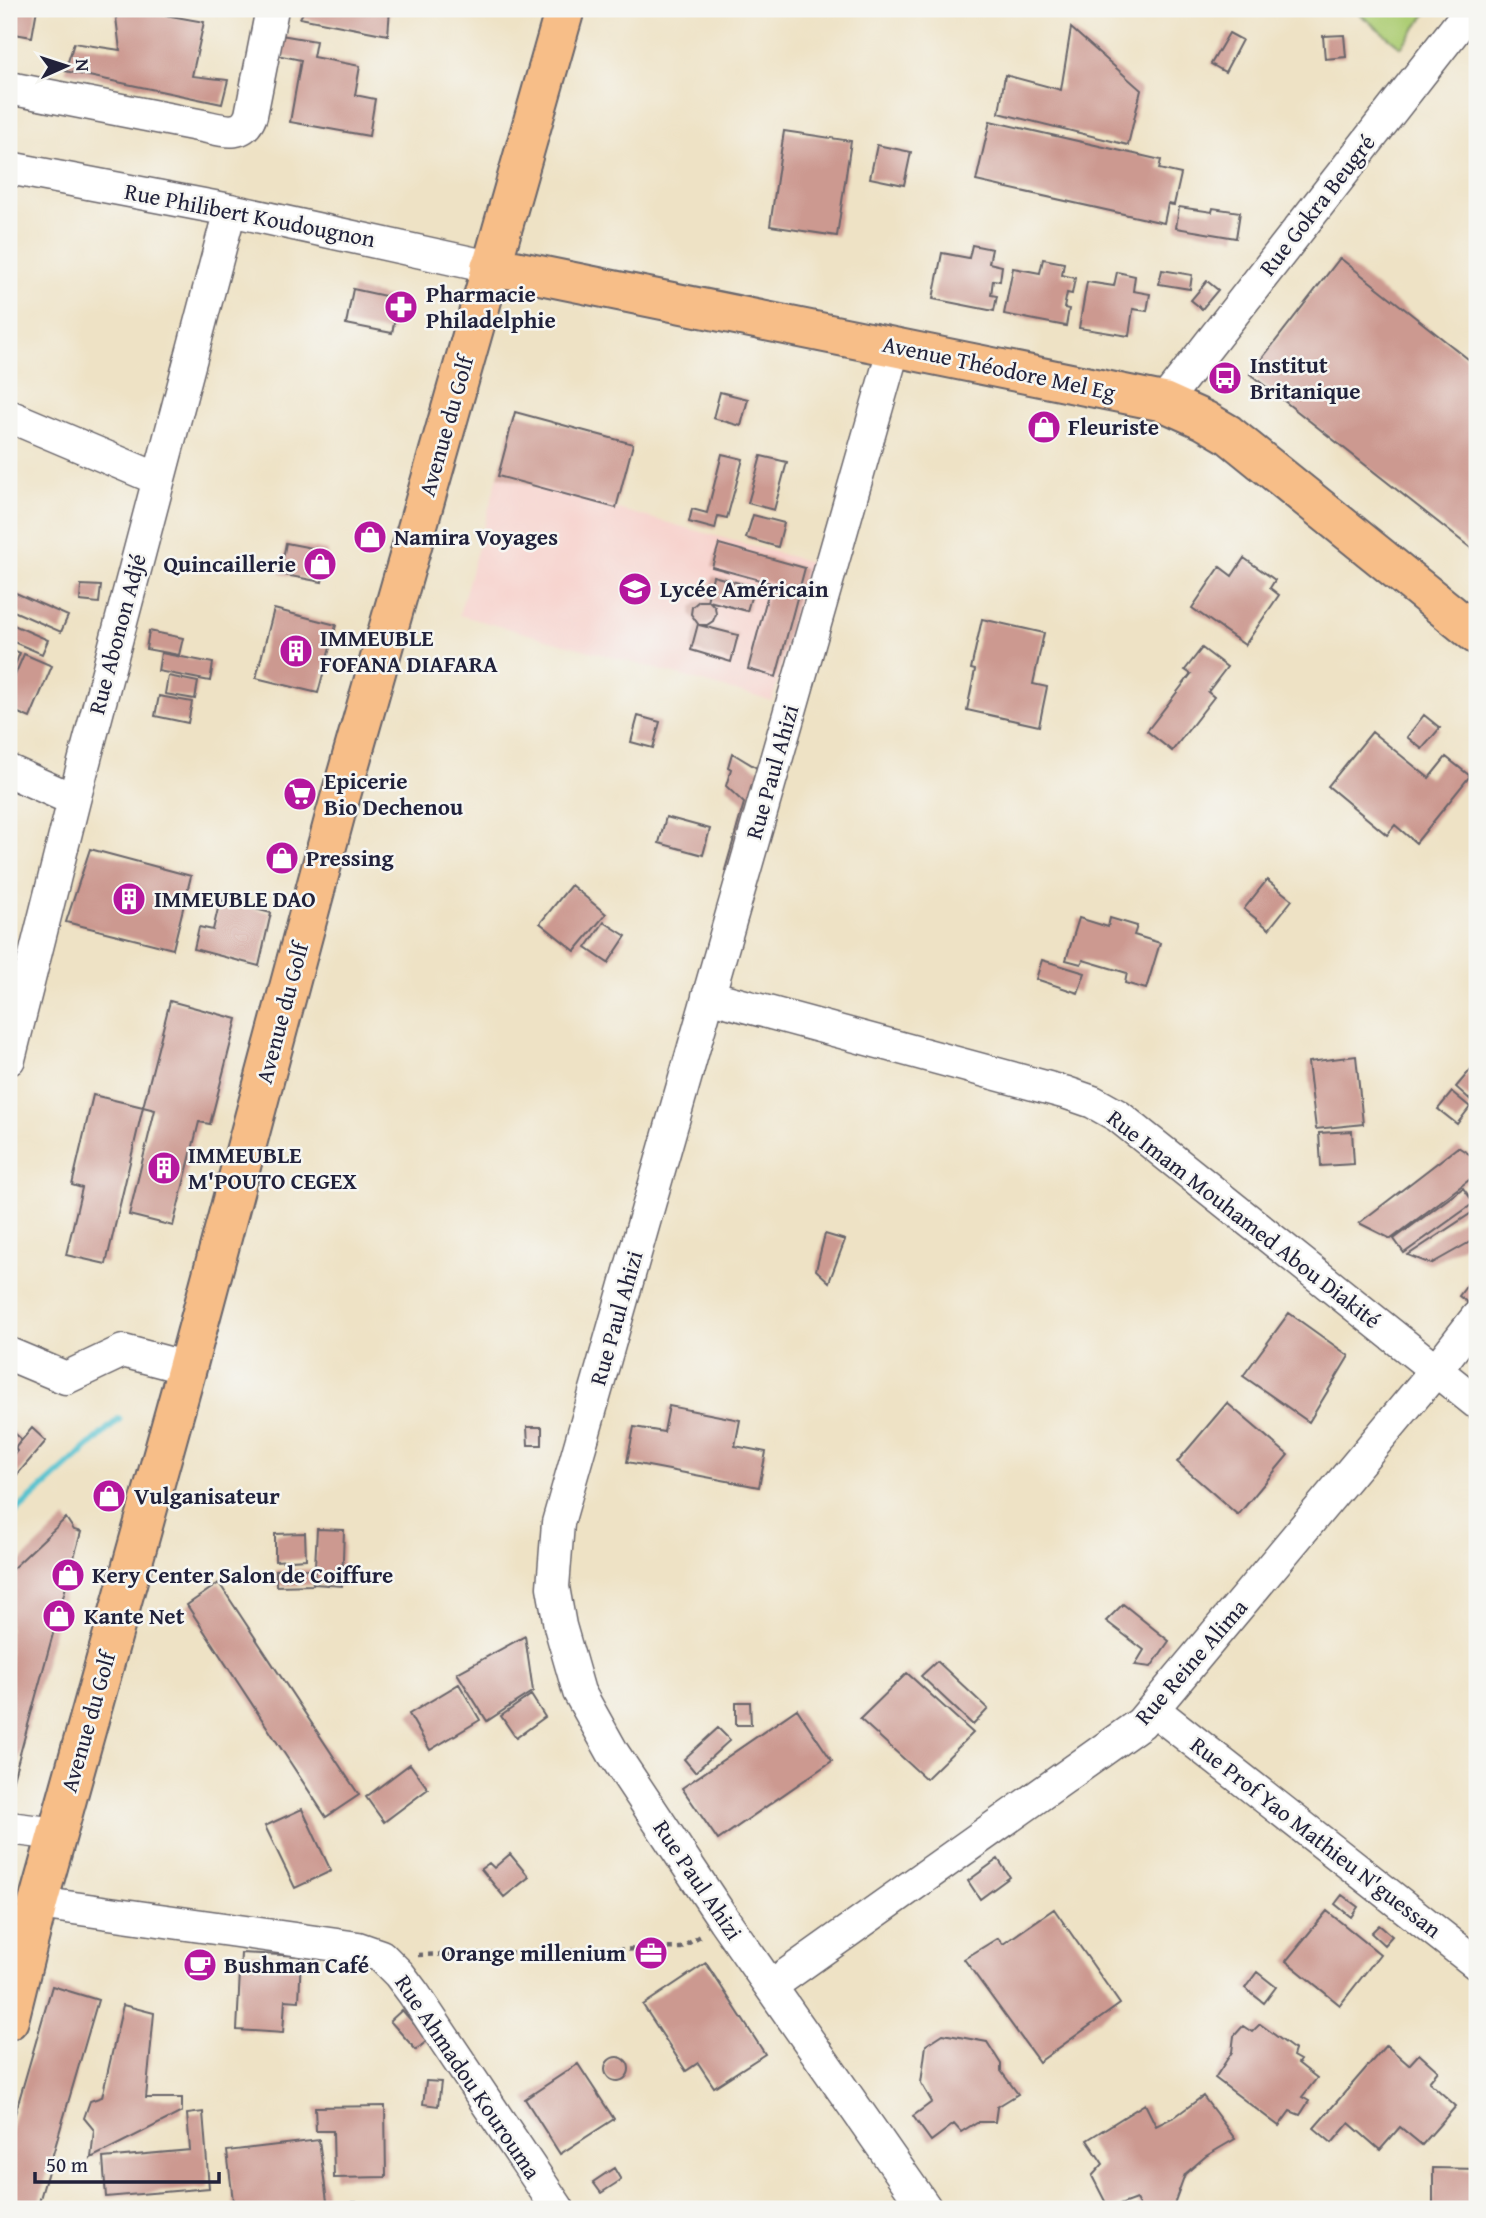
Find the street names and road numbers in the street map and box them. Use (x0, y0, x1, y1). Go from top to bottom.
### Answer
street label: Rue Gokra Beugré (1251, 127, 1382, 283)
street label: Rue Philibert Koudougnon (122, 174, 378, 255)
street label: Avenue Théodore Mel Eg (880, 327, 1119, 408)
street label: Avenue du Golf (410, 349, 482, 500)
street label: Rue Abonon Adjé (79, 550, 154, 718)
street label: Rue Paul Ahizi (737, 701, 806, 843)
street label: Avenue du Golf (247, 936, 317, 1087)
street label: Rue Imam Mouhamed Abou Diakité (1100, 1101, 1388, 1336)
street label: Rue Paul Ahizi (581, 1247, 650, 1389)
street label: Rue Reine Alima (1127, 1591, 1255, 1732)
street label: Avenue du Golf (52, 1645, 124, 1796)
street label: Rue Prof Yao Mathieu N'guessan (1184, 1728, 1449, 1945)
street label: Rue Paul Ahizi (646, 1813, 751, 1946)
street label: Rue Ahmadou Kourouma (388, 1968, 549, 2186)

